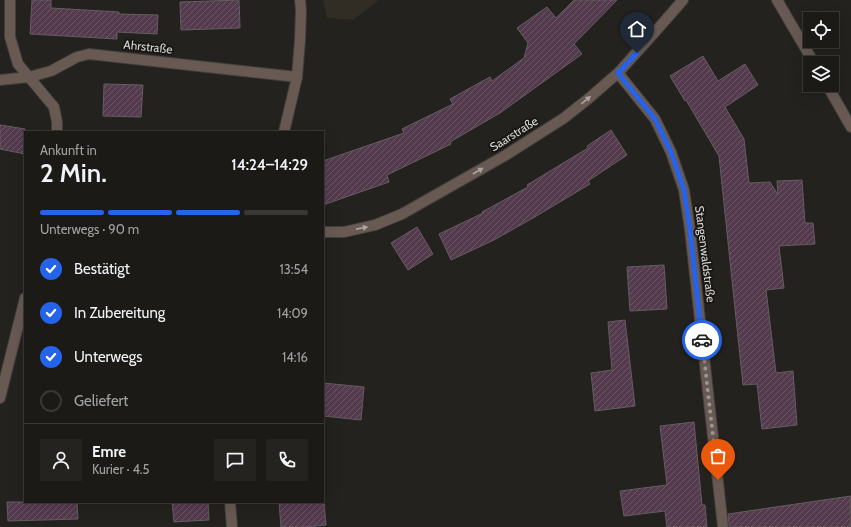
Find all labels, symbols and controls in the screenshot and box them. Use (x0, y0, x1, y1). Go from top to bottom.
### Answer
pin (620, 12, 654, 53)
map controls (803, 12, 839, 92)
button: locate (803, 12, 839, 48)
icon: home (626, 18, 648, 40)
street label: Ahrstraße (123, 36, 173, 57)
button: layers (803, 56, 839, 92)
one-way arrow (581, 96, 592, 105)
street label: Saarstraße (487, 113, 541, 154)
text: Ankunft in (40, 142, 97, 158)
text: 14:24–14:29 (231, 156, 308, 174)
text: 2 Min. (40, 157, 107, 189)
one-way arrow (472, 168, 484, 175)
street label: Stangenwaldstraße (692, 205, 719, 303)
text: Unterwegs · 90 m (40, 221, 139, 237)
one-way arrow (356, 225, 368, 231)
icon: check (40, 258, 62, 280)
text: Bestätigt (74, 260, 130, 278)
text: 13:54 (279, 261, 308, 277)
icon: check (40, 302, 62, 324)
text: In Zubereitung (74, 304, 165, 322)
text: 14:09 (277, 305, 308, 321)
courier (682, 320, 722, 360)
icon: car (691, 329, 713, 351)
icon: check (40, 346, 62, 368)
text: Unterwegs (74, 348, 142, 366)
text: 14:16 (282, 349, 308, 365)
text: Geliefert (74, 392, 128, 410)
button: person (40, 439, 82, 481)
button: chat (214, 439, 256, 481)
button: phone (266, 439, 308, 481)
pin (701, 439, 735, 480)
text: Emre (92, 443, 126, 461)
icon: bag (707, 445, 729, 467)
text: Kurier · 4.5 (92, 461, 150, 477)

